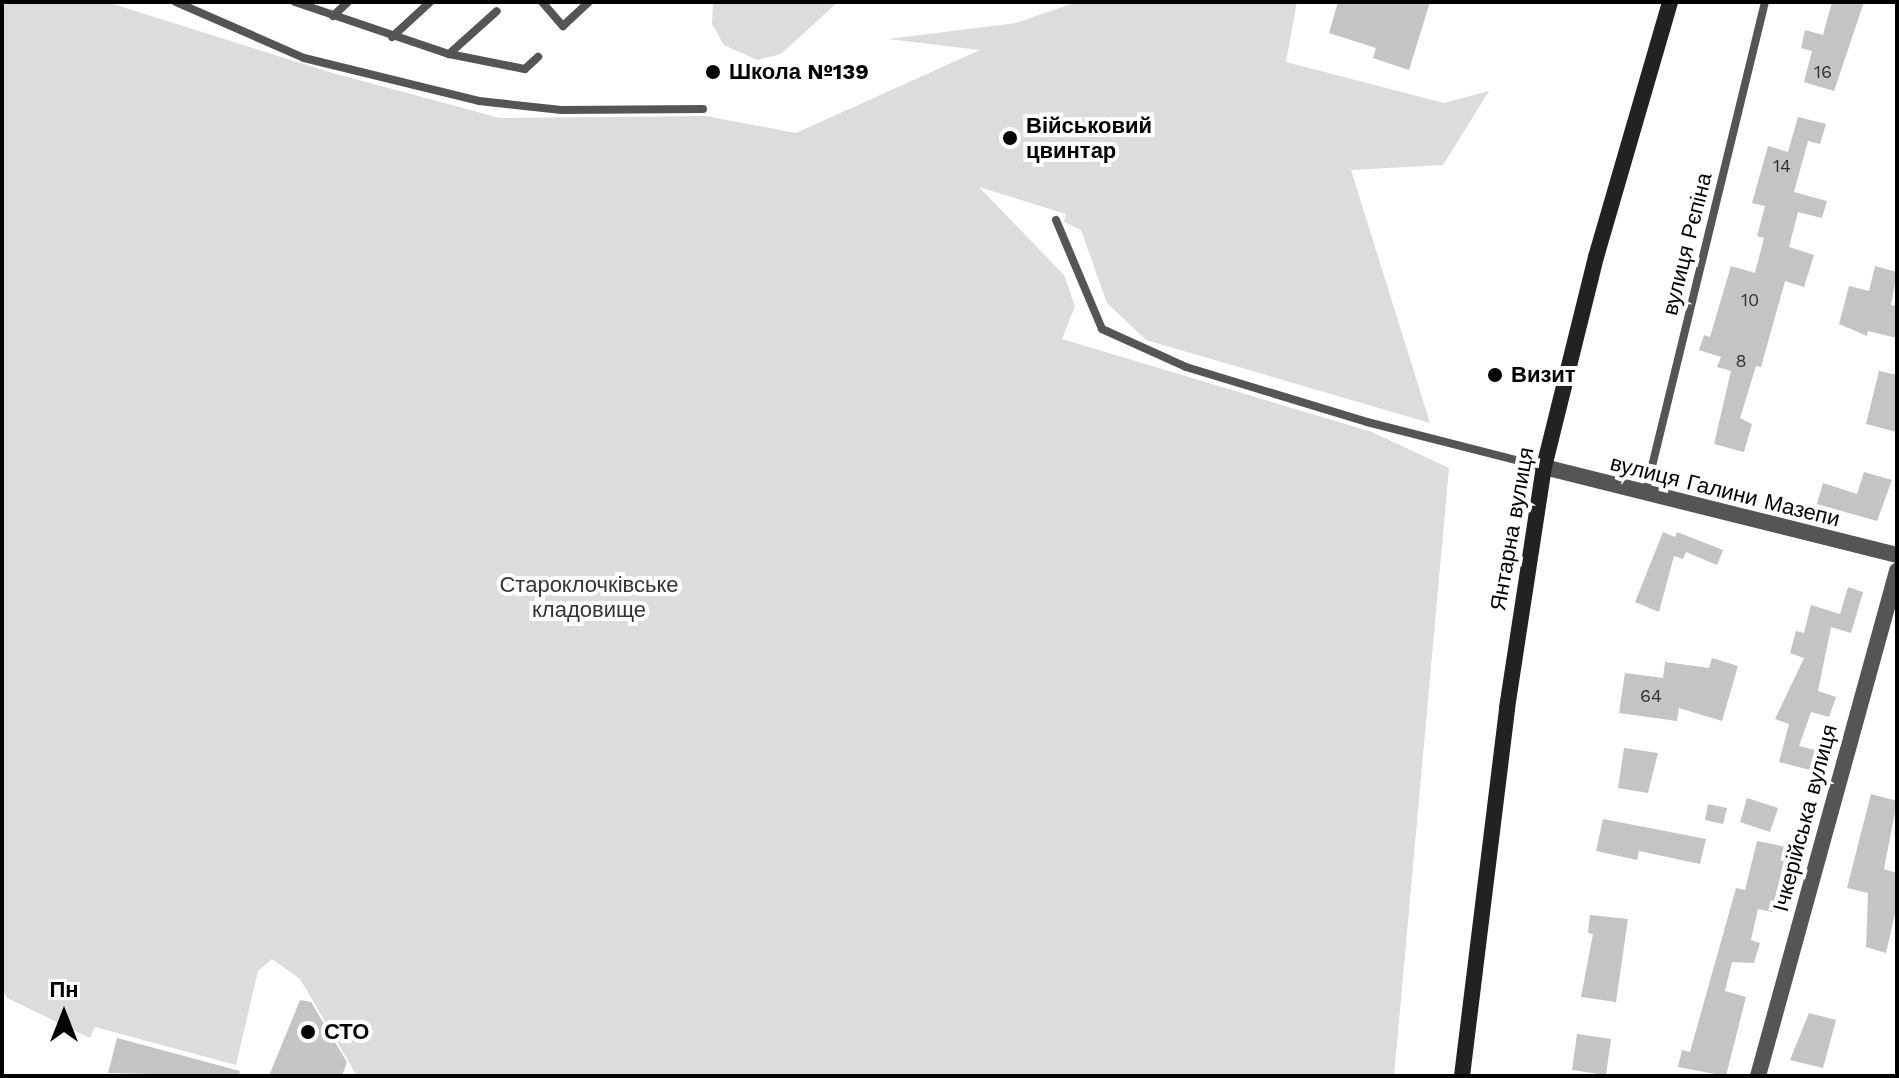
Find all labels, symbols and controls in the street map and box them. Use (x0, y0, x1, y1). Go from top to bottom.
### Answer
place label: Школа №139 (729, 59, 869, 85)
house number: 16 (1814, 61, 1832, 83)
marker: Школа №139 (704, 63, 722, 81)
place label: Військовий цвинтар (1026, 112, 1152, 164)
marker: Військовий цвинтар (1001, 129, 1019, 147)
house number: 14 (1773, 155, 1791, 177)
street label: вулиця Рєпіна (1657, 170, 1717, 318)
house number: 10 (1741, 289, 1759, 311)
house number: 8 (1735, 350, 1747, 372)
place label: Визит (1511, 362, 1576, 388)
marker: Визит (1486, 366, 1504, 384)
street label: Янтарна вулиця (1485, 445, 1539, 613)
street label: вулиця Галини Мазепи (1607, 450, 1843, 532)
park label: Староклочківське кладовище (499, 571, 679, 622)
house number: 64 (1640, 685, 1662, 707)
street label: Ічкерійська вулиця (1767, 721, 1843, 915)
north arrow (24, 974, 104, 1054)
text: Пн (49, 977, 79, 1002)
place label: СТО (324, 1019, 369, 1045)
marker: СТО (299, 1023, 317, 1041)

